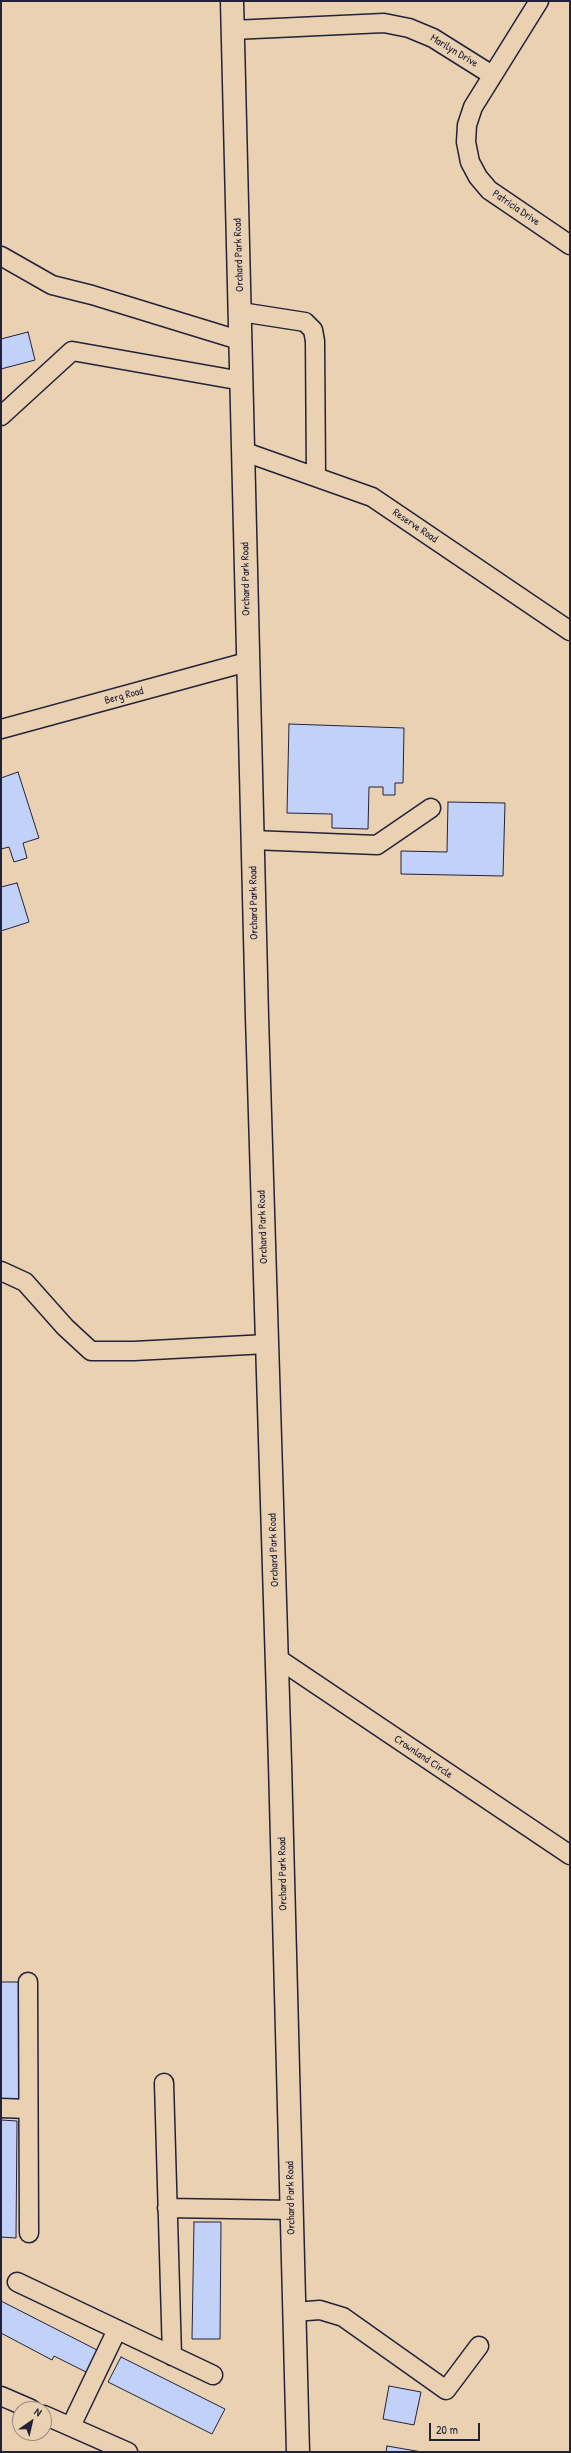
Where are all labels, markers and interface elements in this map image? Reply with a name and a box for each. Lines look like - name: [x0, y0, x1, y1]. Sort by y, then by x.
- street label: Marilyn Drive: [428, 32, 480, 70]
- street label: Patricia Drive: [490, 187, 542, 229]
- street label: Orchard Park Road: [231, 218, 247, 292]
- street label: Reserve Road: [390, 506, 440, 546]
- street label: Orchard Park Road: [239, 542, 253, 616]
- street label: Berg Road: [103, 684, 145, 708]
- street label: Orchard Park Road: [247, 866, 261, 940]
- street label: Orchard Park Road: [255, 1190, 271, 1264]
- street label: Orchard Park Road: [266, 1513, 282, 1587]
- street label: Crownland Circle: [391, 1732, 455, 1782]
- street label: Orchard Park Road: [276, 1837, 290, 1911]
- street label: Orchard Park Road: [284, 2161, 298, 2235]
- north arrow: [12, 2401, 52, 2441]
- text: N: [32, 2404, 44, 2419]
- scale bar: [431, 2415, 482, 2441]
- text: 20 m: [436, 2421, 458, 2438]

